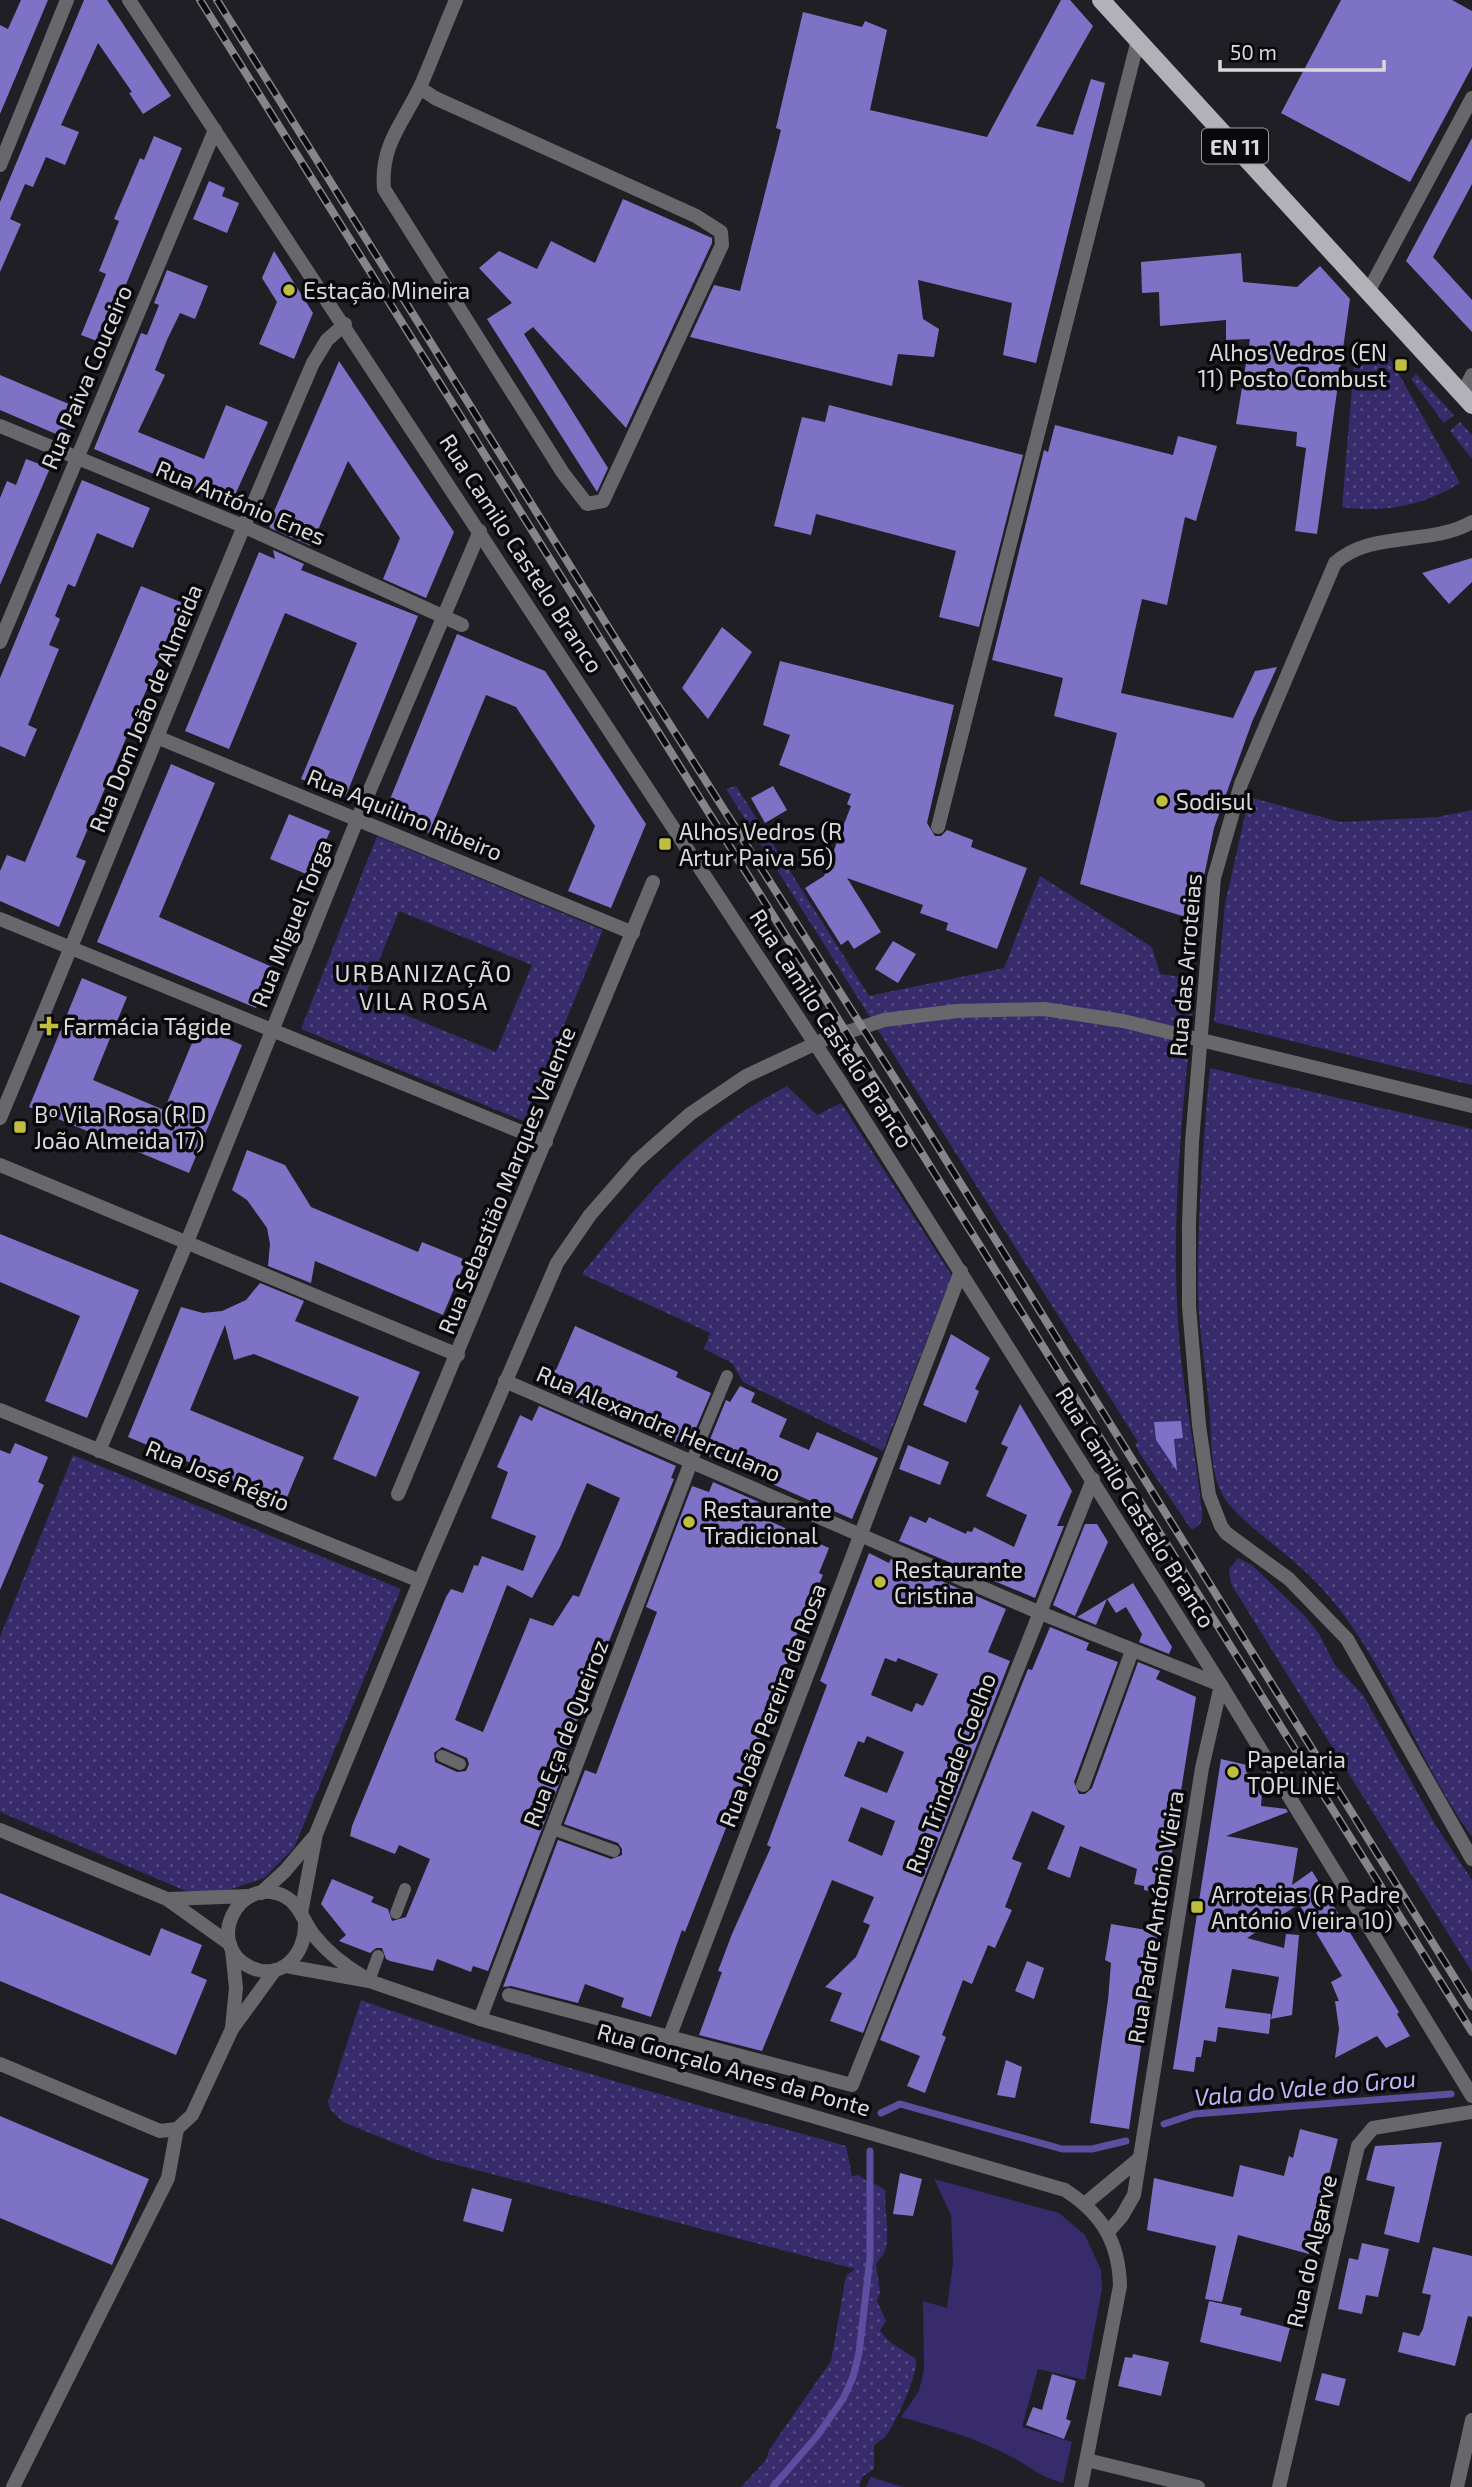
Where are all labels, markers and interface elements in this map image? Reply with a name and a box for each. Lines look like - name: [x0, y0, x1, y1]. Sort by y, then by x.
- scale bar: [1220, 28, 1384, 72]
- text: 50 m: [1230, 39, 1277, 64]
- road number: EN 11: [1202, 128, 1268, 164]
- place label: Estação Mineira: [303, 276, 470, 305]
- street label: Rua Paiva Couceiro: [35, 281, 137, 473]
- marker: Estação Mineira: [281, 282, 297, 298]
- place label: Alhos Vedros (EN 11) Posto Combust: [1198, 338, 1387, 392]
- marker: Alhos Vedros (EN 11) Posto Combust: [1393, 357, 1409, 373]
- street label: Rua Camilo Castelo Branco: [434, 428, 610, 678]
- street label: Rua António Enes: [152, 454, 330, 550]
- street label: Rua Dom João de Almeida: [82, 580, 208, 836]
- street label: Rua Aquilino Ribeiro: [303, 762, 507, 866]
- place label: Sodisul: [1176, 787, 1253, 815]
- marker: Sodisul: [1154, 793, 1170, 809]
- place label: Alhos Vedros (R Artur Paiva 56): [679, 817, 842, 871]
- street label: Rua Miguel Torga: [245, 835, 337, 1011]
- marker: Alhos Vedros (R Artur Paiva 56): [657, 836, 673, 852]
- street label: Rua das Arroteias: [1163, 872, 1207, 1058]
- street label: Rua Camilo Castelo Branco: [744, 903, 920, 1153]
- district label: URBANIZAÇÃO VILA ROSA: [335, 958, 513, 1015]
- place label: Farmácia Tágide: [63, 1012, 232, 1040]
- marker: Farmácia Tágide: [41, 1018, 57, 1034]
- street label: Rua Sebastião Marques Valente: [431, 1022, 581, 1338]
- place label: Bº Vila Rosa (R D João Almeida 17): [34, 1100, 206, 1154]
- marker: Bº Vila Rosa (R D João Almeida 17): [12, 1119, 28, 1135]
- street label: Rua Alexandre Herculano: [533, 1359, 785, 1487]
- street label: Rua Camilo Castelo Branco: [1050, 1381, 1222, 1633]
- street label: Rua José Régio: [142, 1433, 294, 1517]
- place label: Restaurante Tradicional: [703, 1495, 832, 1549]
- marker: Restaurante Tradicional: [681, 1514, 697, 1530]
- place label: Restaurante Cristina: [894, 1555, 1023, 1609]
- marker: Restaurante Cristina: [872, 1574, 888, 1590]
- street label: Rua João Pereira da Rosa: [713, 1579, 831, 1831]
- street label: Rua Eça de Queiroz: [516, 1636, 614, 1831]
- street label: Rua Trindade Coelho: [899, 1669, 1001, 1877]
- place label: Papelaria TOPLINE: [1247, 1745, 1346, 1799]
- marker: Papelaria TOPLINE: [1225, 1764, 1241, 1780]
- street label: Rua Padre António Vieira: [1121, 1788, 1189, 2046]
- place label: Arroteias (R Padre António Vieira 10): [1211, 1880, 1400, 1934]
- marker: Arroteias (R Padre António Vieira 10): [1189, 1899, 1205, 1915]
- street label: Rua Gonçalo Anes da Ponte: [594, 2017, 874, 2122]
- water label: Vala do Vale do Grou: [1193, 2063, 1417, 2111]
- street label: Rua do Algarve: [1280, 2172, 1342, 2330]

